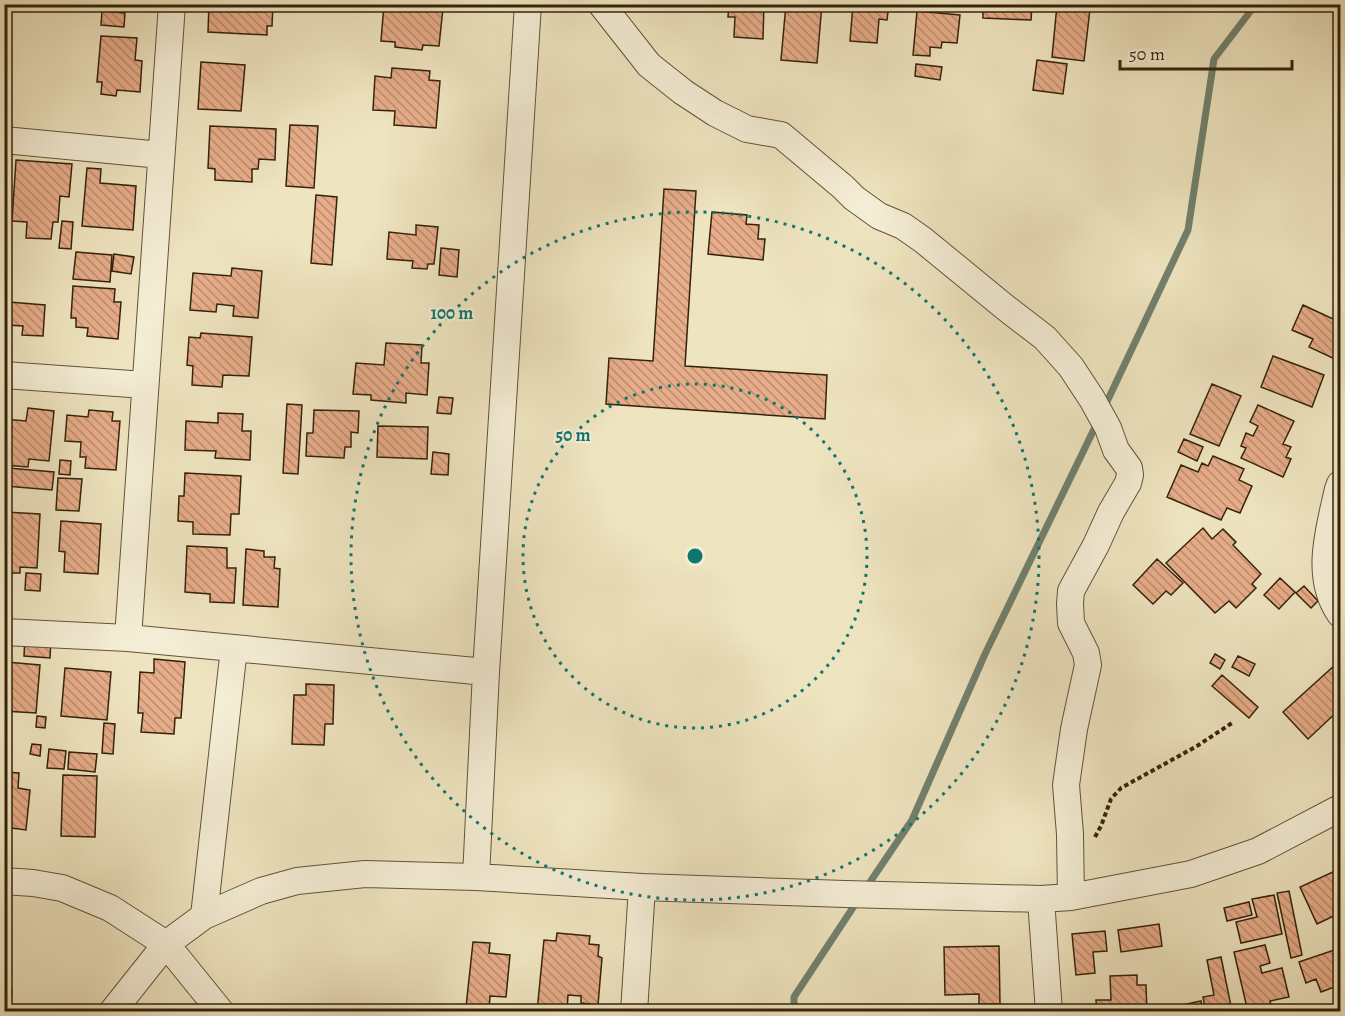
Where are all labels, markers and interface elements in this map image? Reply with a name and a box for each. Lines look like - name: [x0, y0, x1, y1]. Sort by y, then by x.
- scale bar: [1120, 33, 1292, 71]
- text: 50 m: [1129, 42, 1165, 66]
- text: 100 m: [431, 301, 473, 325]
- text: 50 m: [556, 423, 590, 447]
- centre of rings: [685, 546, 705, 566]

